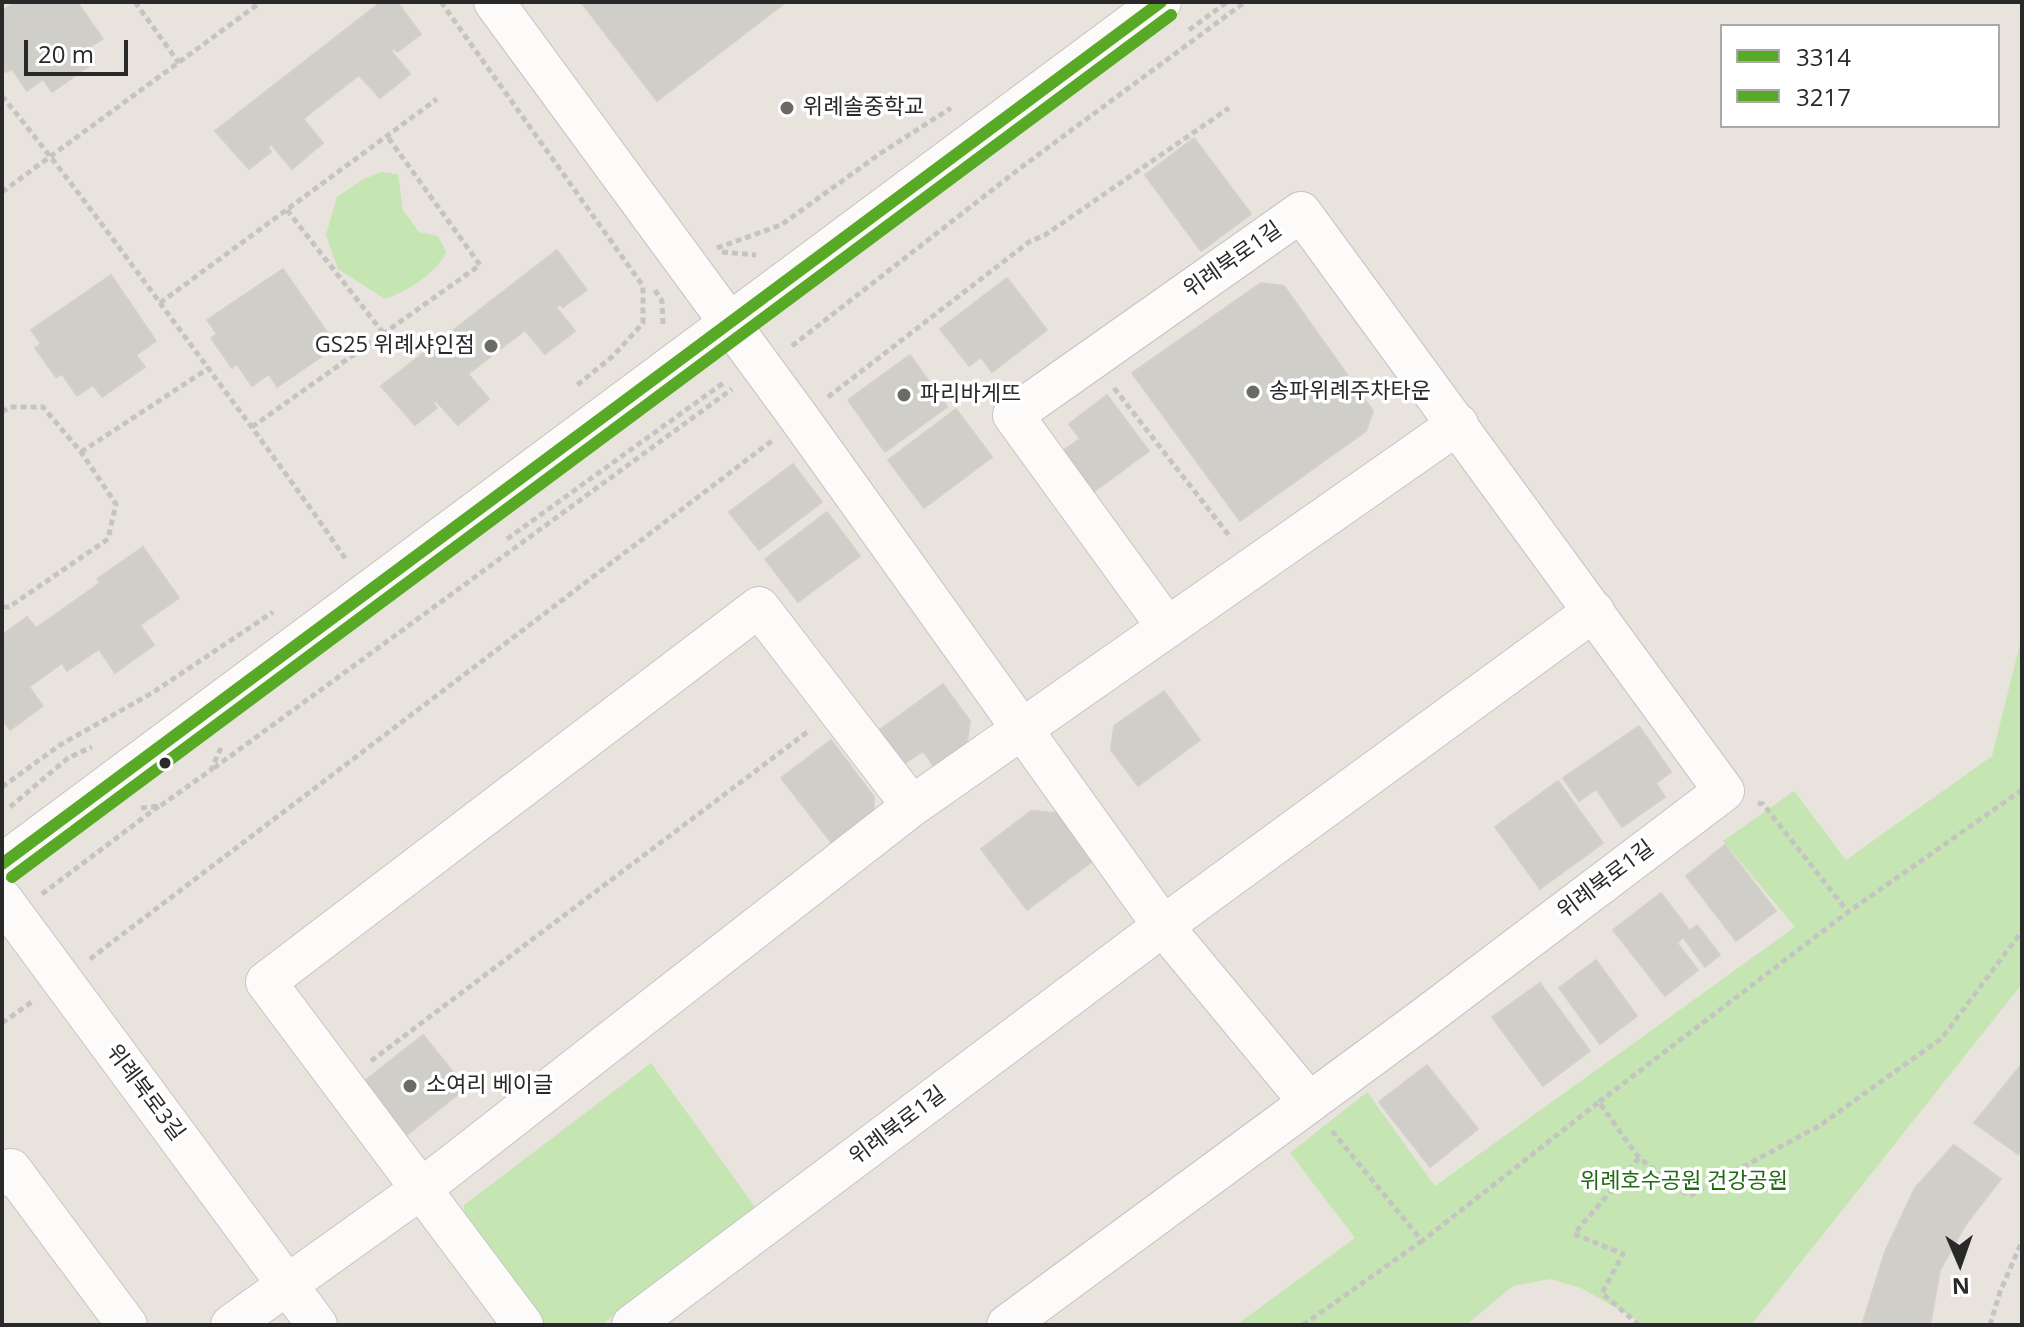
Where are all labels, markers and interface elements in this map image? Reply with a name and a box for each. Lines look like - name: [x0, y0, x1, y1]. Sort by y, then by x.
- scale bar: [28, 24, 132, 74]
- legend: [1720, 24, 2000, 128]
- text: 20 m: [38, 37, 94, 70]
- text: 3314: [1796, 40, 1851, 73]
- text: 3217: [1796, 80, 1851, 113]
- place label: 위례솔중학교: [803, 95, 924, 121]
- marker: 위례솔중학교: [778, 99, 796, 117]
- street label: 위례북로1길: [1179, 217, 1287, 303]
- place label: GS25 위례샤인점: [315, 333, 475, 359]
- marker: GS25 위례샤인점: [482, 337, 500, 355]
- place label: 송파위례주차타운: [1269, 379, 1431, 405]
- place label: 파리바게뜨: [920, 382, 1021, 408]
- marker: 송파위례주차타운: [1244, 383, 1262, 401]
- marker: 파리바게뜨: [895, 386, 913, 404]
- unlabelled marker: [157, 755, 173, 771]
- street label: 위례북로1길: [1553, 835, 1659, 925]
- street label: 위례북로3길: [100, 1040, 190, 1146]
- place label: 소여리 베이글: [426, 1073, 553, 1099]
- marker: 소여리 베이글: [401, 1077, 419, 1095]
- street label: 위례북로1길: [845, 1081, 951, 1171]
- park label: 위례호수공원 건강공원: [1580, 1169, 1788, 1195]
- north arrow: [1920, 1223, 2000, 1303]
- text: N: [1951, 1272, 1970, 1302]

